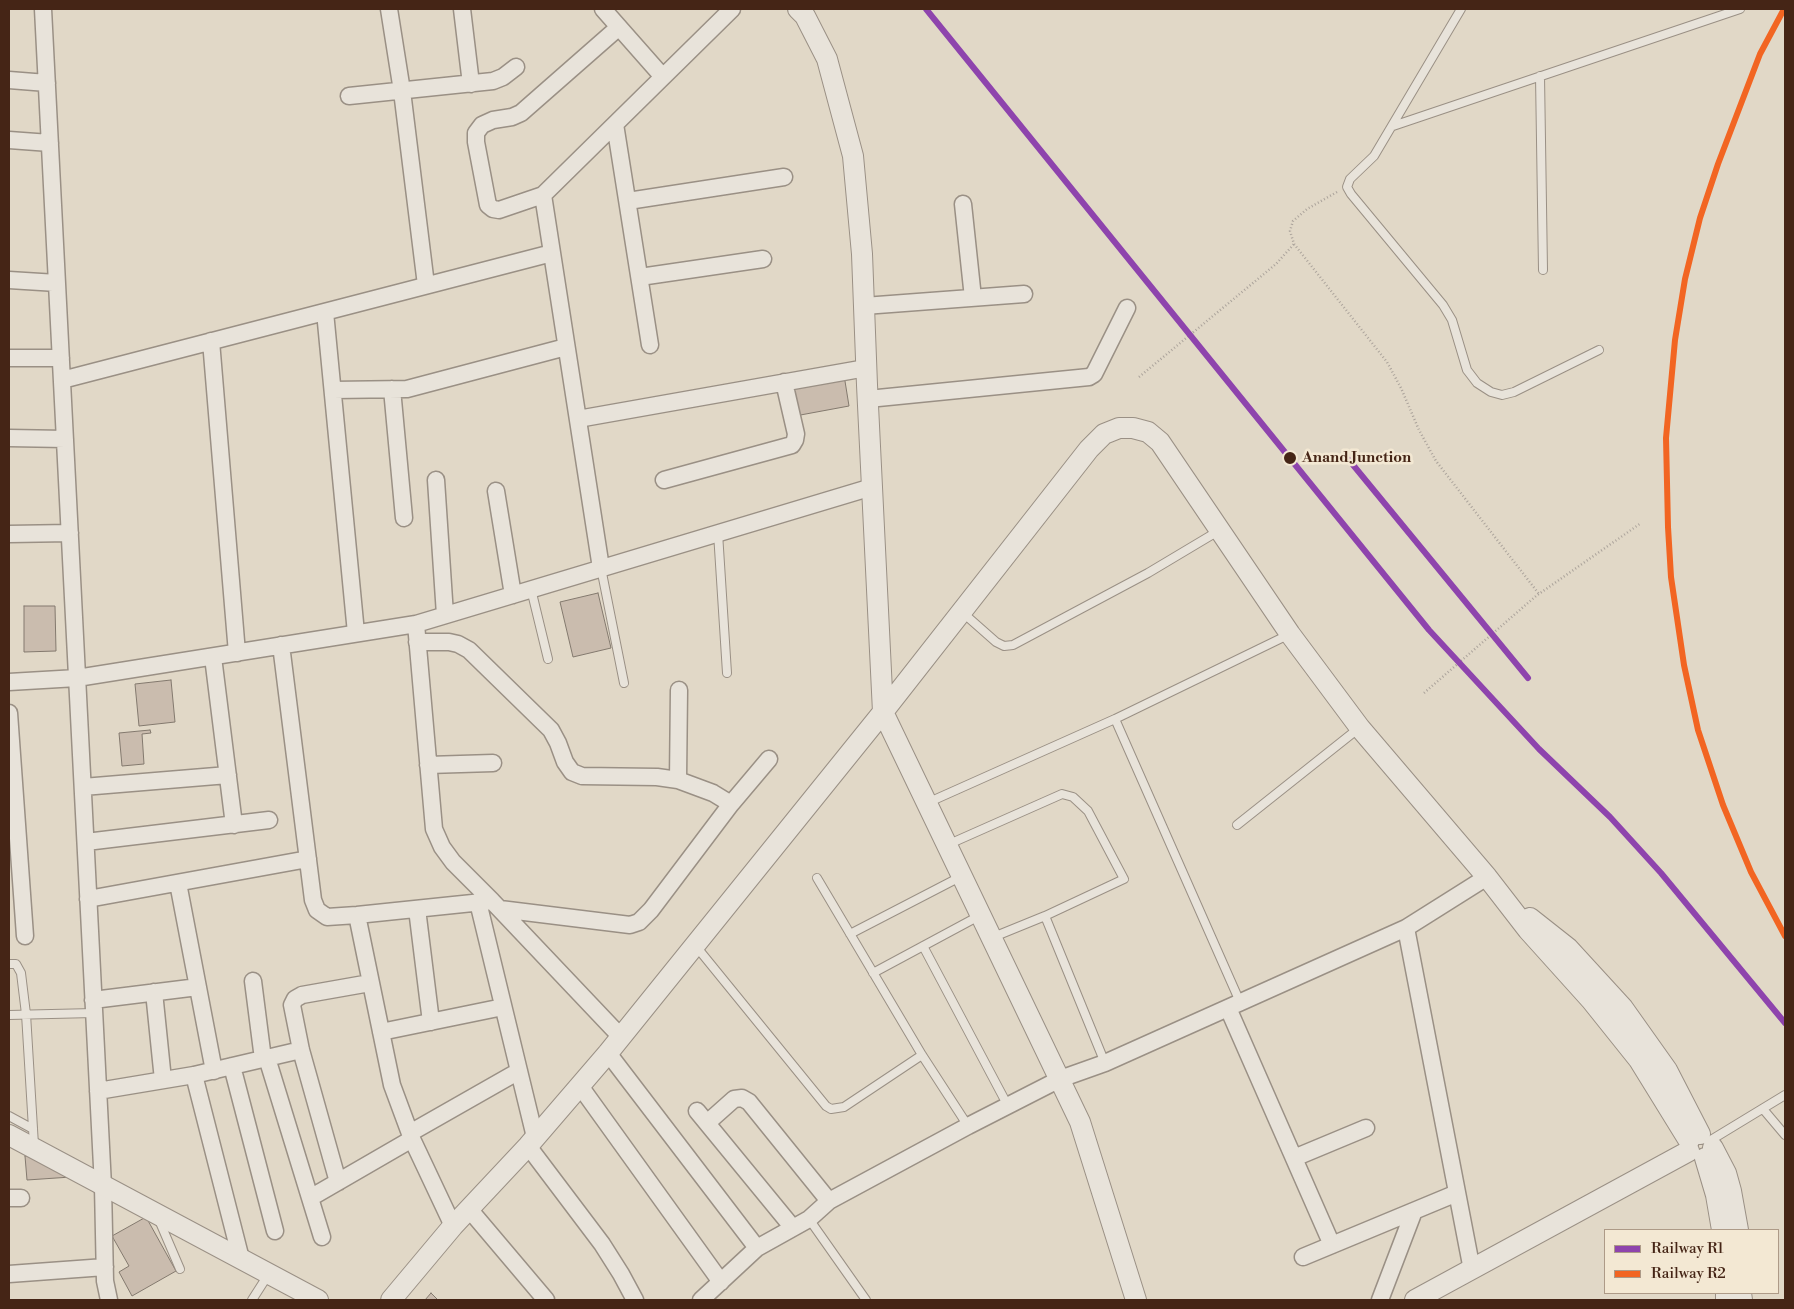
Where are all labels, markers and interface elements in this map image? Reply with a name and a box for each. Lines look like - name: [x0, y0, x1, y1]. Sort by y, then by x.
- place label: Anand Junction: [1302, 449, 1411, 467]
- marker: Anand Junction: [1282, 450, 1298, 466]
- legend: [1604, 1229, 1779, 1294]
- text: Railway R1: [1651, 1239, 1724, 1258]
- text: Railway R2: [1651, 1264, 1726, 1283]

